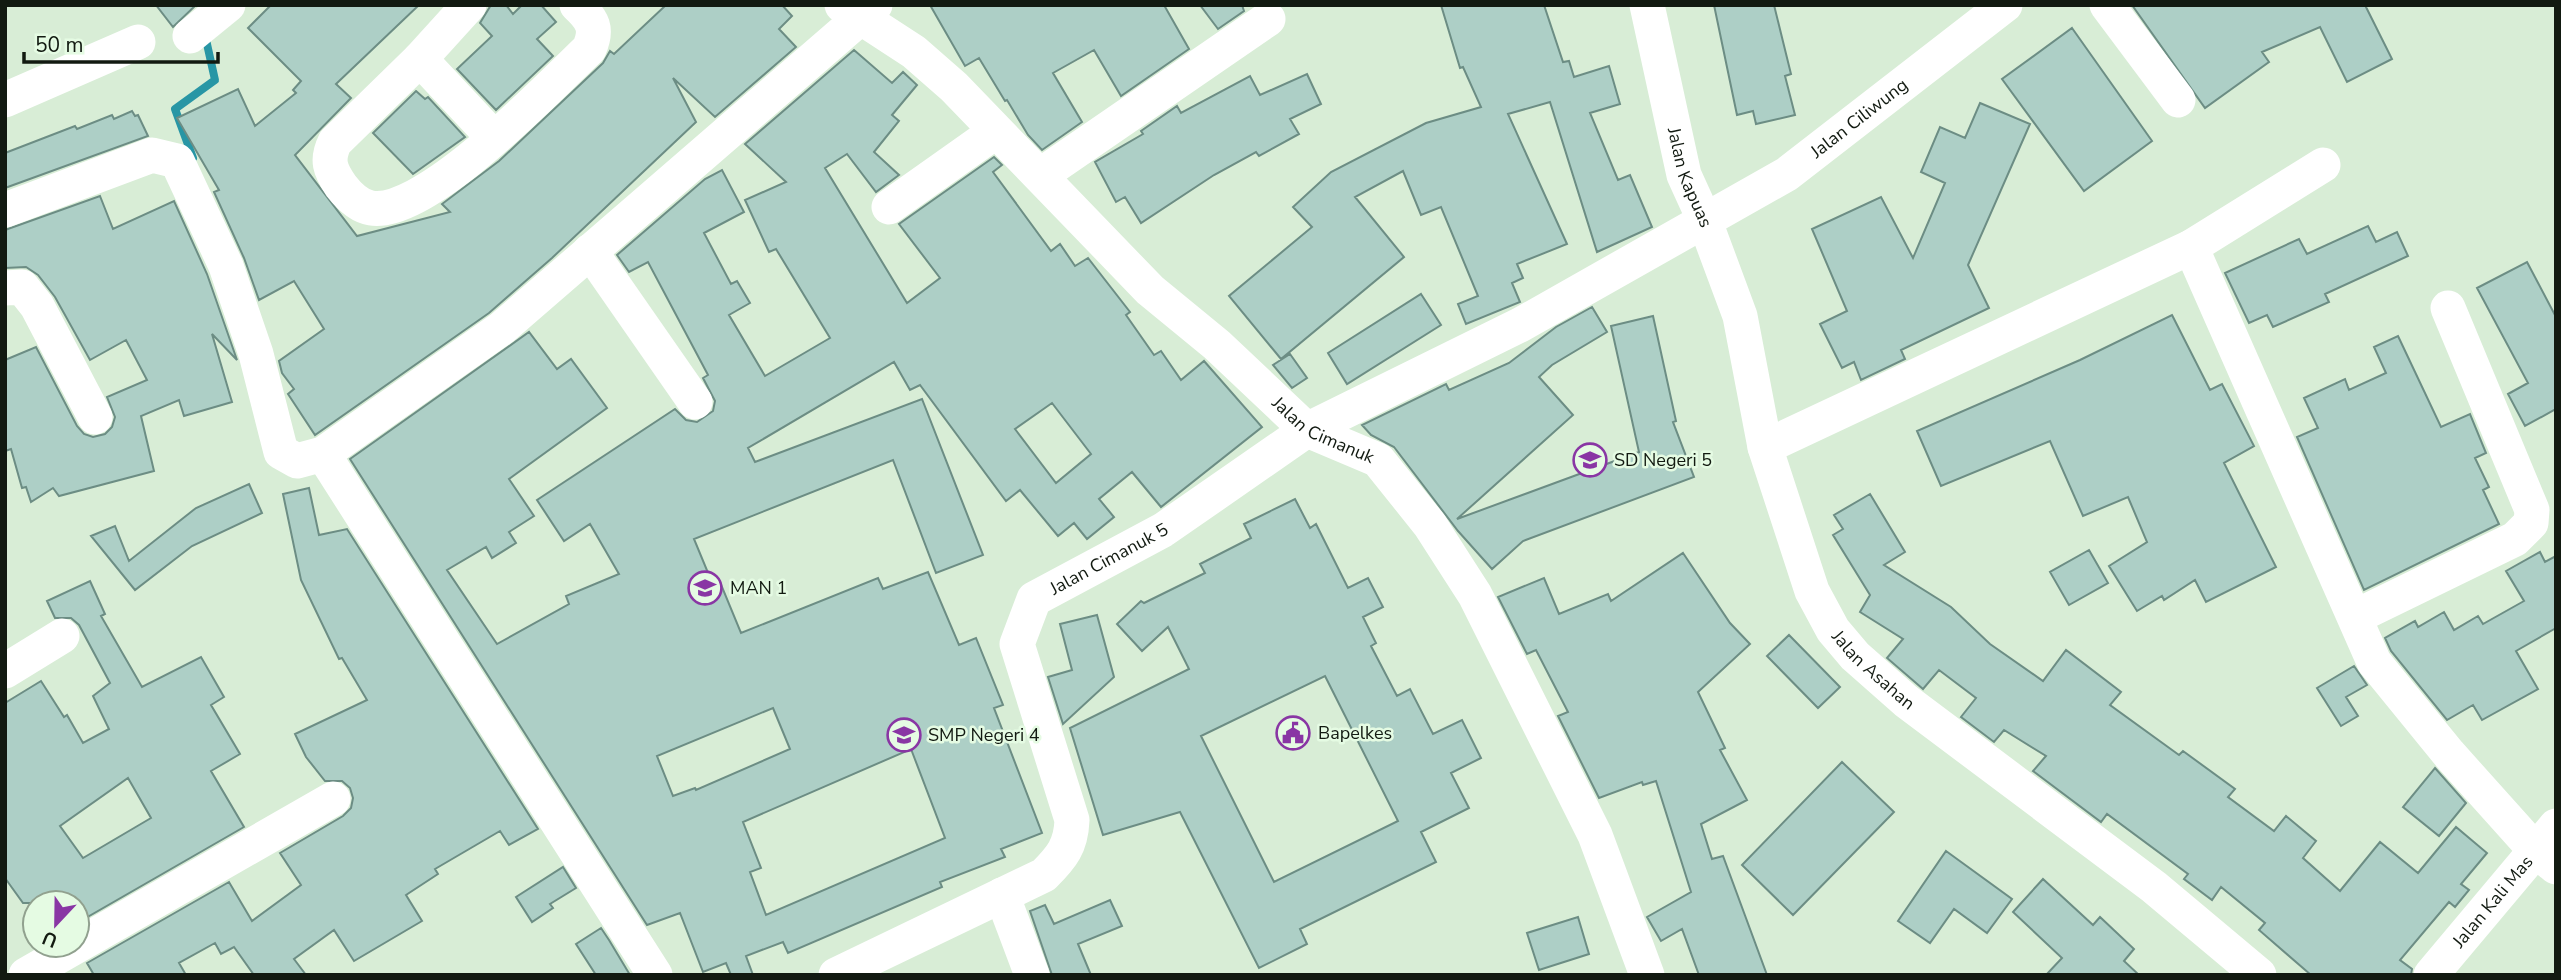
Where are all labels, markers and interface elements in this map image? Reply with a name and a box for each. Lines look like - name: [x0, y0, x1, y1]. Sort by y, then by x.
- scale bar: [24, 21, 219, 65]
- text: 50 m: [35, 31, 84, 59]
- street label: Jalan Ciliwung: [1805, 73, 1913, 164]
- street label: Jalan Kapuas: [1662, 124, 1718, 231]
- street label: Jalan Cimanuk: [1266, 391, 1379, 470]
- school or university icon: SD Negeri 5: [1571, 441, 1609, 479]
- place label: SD Negeri 5: [1614, 448, 1712, 472]
- street label: Jalan Cimanuk 5: [1045, 517, 1172, 601]
- school or university icon: MAN 1: [686, 569, 724, 607]
- place label: MAN 1: [730, 576, 787, 600]
- street label: Jalan Asahan: [1826, 624, 1920, 716]
- public building icon: Bapelkes: [1274, 714, 1312, 752]
- school or university icon: SMP Negeri 4: [885, 716, 923, 754]
- place label: Bapelkes: [1318, 721, 1392, 745]
- place label: SMP Negeri 4: [928, 723, 1040, 747]
- street label: Jalan Kali Mas: [2446, 850, 2538, 953]
- north arrow: [21, 889, 91, 959]
- text: U: [39, 924, 61, 954]

